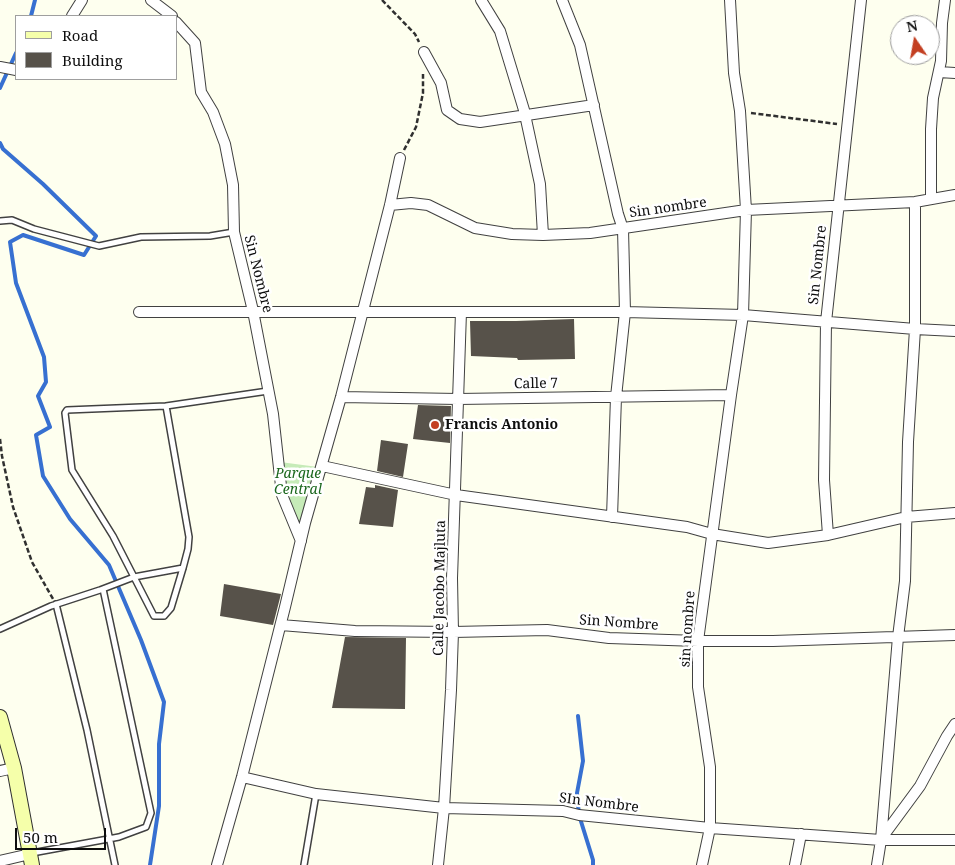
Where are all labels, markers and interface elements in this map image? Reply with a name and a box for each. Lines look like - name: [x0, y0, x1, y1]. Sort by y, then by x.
- legend: [15, 15, 178, 80]
- north arrow: [890, 15, 940, 65]
- text: N: [905, 15, 919, 36]
- text: Road: [62, 25, 98, 45]
- text: Building: [62, 50, 123, 70]
- street label: Sin nombre: [628, 194, 708, 222]
- street label: Sin Nombre: [805, 225, 831, 305]
- street label: Sin Nombre: [240, 233, 276, 315]
- street label: Calle 7: [514, 375, 558, 393]
- place label: Francis Antonio: [445, 417, 558, 433]
- marker: Francis Antonio: [429, 419, 441, 431]
- park label: Parque Central: [274, 466, 322, 498]
- street label: Calle Jacobo Majluta: [430, 520, 450, 656]
- street label: sin nombre: [677, 590, 699, 668]
- street label: Sin Nombre: [579, 612, 659, 634]
- street label: SIn Nombre: [558, 790, 640, 816]
- scale bar: [18, 818, 109, 850]
- text: 50 m: [23, 827, 58, 847]

